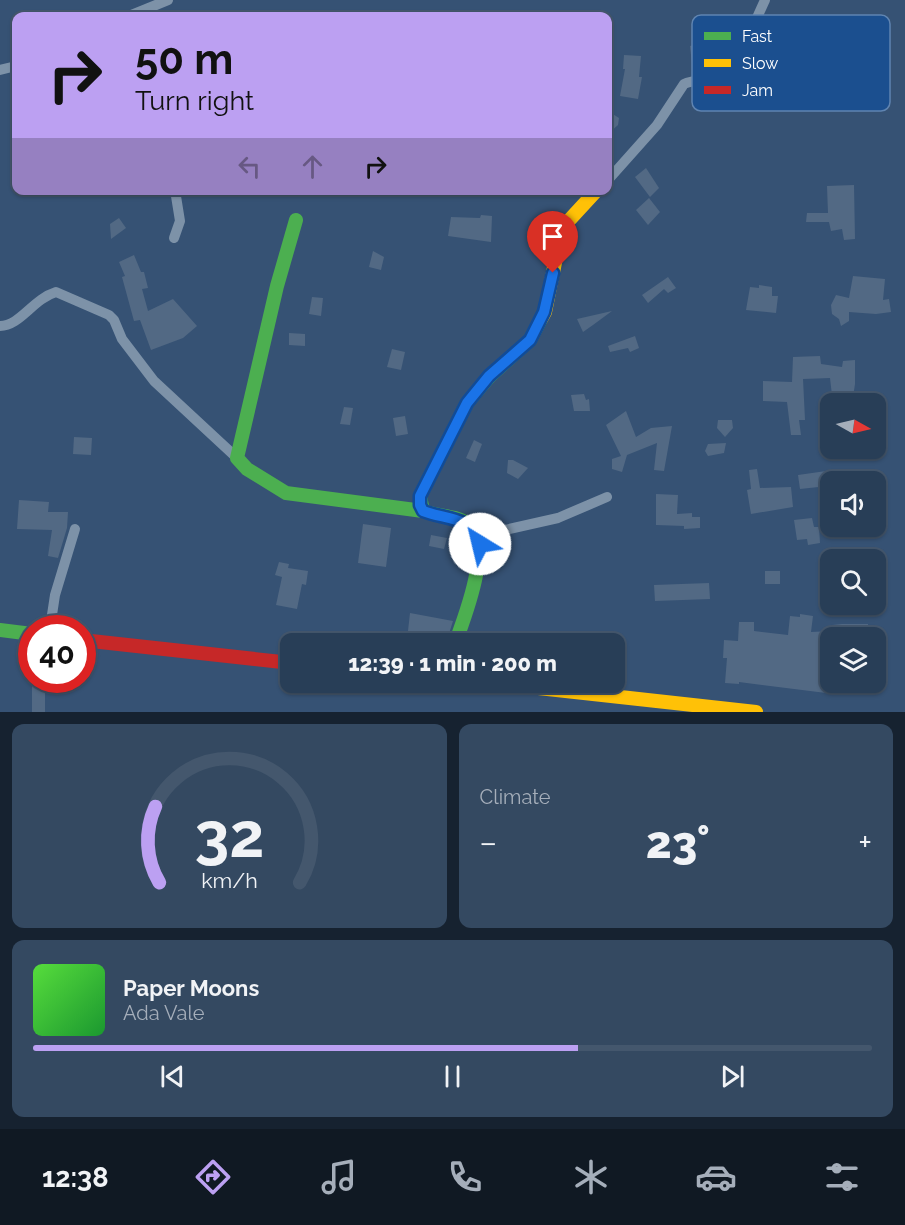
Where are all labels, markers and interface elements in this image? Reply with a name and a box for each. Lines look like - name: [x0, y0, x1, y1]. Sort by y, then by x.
- legend: [692, 15, 890, 111]
- text: Fast: [742, 27, 773, 46]
- text: 50 m: [135, 35, 233, 84]
- icon: right: [36, 36, 114, 114]
- text: Slow: [742, 54, 778, 73]
- text: Jam: [742, 81, 773, 100]
- text: Turn right: [135, 85, 254, 116]
- icon: left: [233, 150, 266, 183]
- icon: ahead: [296, 150, 329, 183]
- icon: right: [359, 150, 392, 183]
- pin: [527, 211, 578, 273]
- icon: arrive: [536, 220, 569, 253]
- north arrow: [820, 393, 886, 459]
- map controls: [820, 393, 886, 693]
- button: sound: [820, 471, 886, 537]
- position arrow: [448, 512, 512, 576]
- button: search: [820, 549, 886, 615]
- speed limit sign: 40: [18, 615, 96, 693]
- button: layers: [820, 627, 886, 693]
- text: 12:39 · 1 min · 200 m: [348, 650, 557, 676]
- text: Climate: [480, 785, 551, 809]
- text: 32: [194, 798, 264, 872]
- text: 23°: [646, 816, 710, 869]
- text: −: [480, 823, 497, 862]
- text: +: [858, 823, 872, 862]
- text: km/h: [201, 868, 258, 893]
- text: Paper Moons: [123, 975, 259, 1001]
- text: Ada Vale: [123, 1001, 205, 1025]
- icon: previous: [156, 1060, 189, 1093]
- icon: pause: [436, 1060, 469, 1093]
- icon: next: [716, 1060, 749, 1093]
- icon: directions: [192, 1156, 234, 1198]
- icon: music: [318, 1156, 360, 1198]
- icon: phone: [444, 1156, 486, 1198]
- icon: climate: [570, 1156, 612, 1198]
- icon: car: [695, 1156, 737, 1198]
- icon: filters: [821, 1156, 863, 1198]
- text: 12:38: [42, 1162, 108, 1193]

